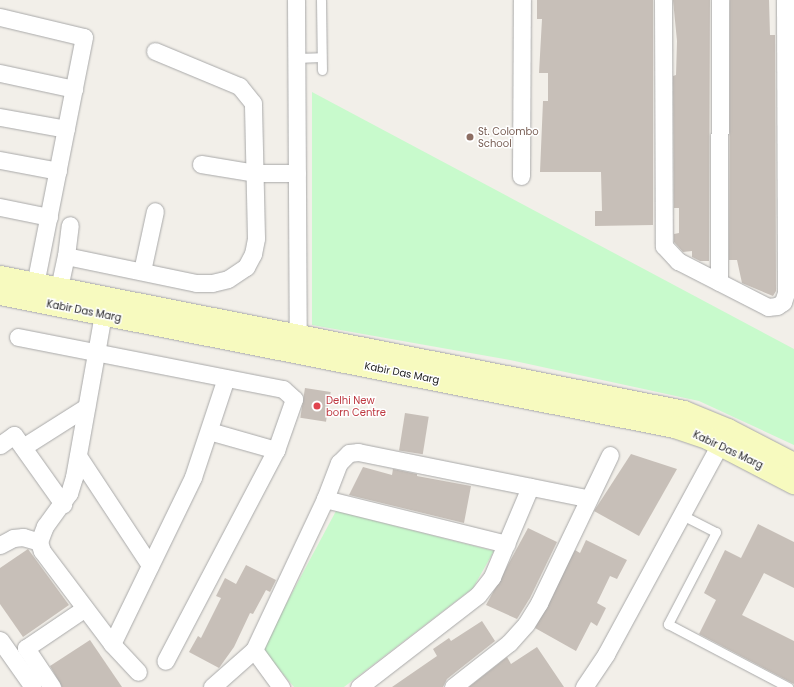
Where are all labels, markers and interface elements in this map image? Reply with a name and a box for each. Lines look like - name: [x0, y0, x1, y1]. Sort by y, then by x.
- place label: St. Colombo School: [478, 125, 539, 148]
- marker: St. Colombo School: [465, 132, 475, 142]
- street label: Kabir Das Marg: [46, 298, 122, 324]
- street label: Kabir Das Marg: [364, 360, 440, 386]
- place label: Delhi New born Centre: [326, 394, 386, 418]
- marker: Delhi New born Centre: [311, 400, 323, 412]
- street label: Kabir Das Marg: [691, 429, 765, 471]

